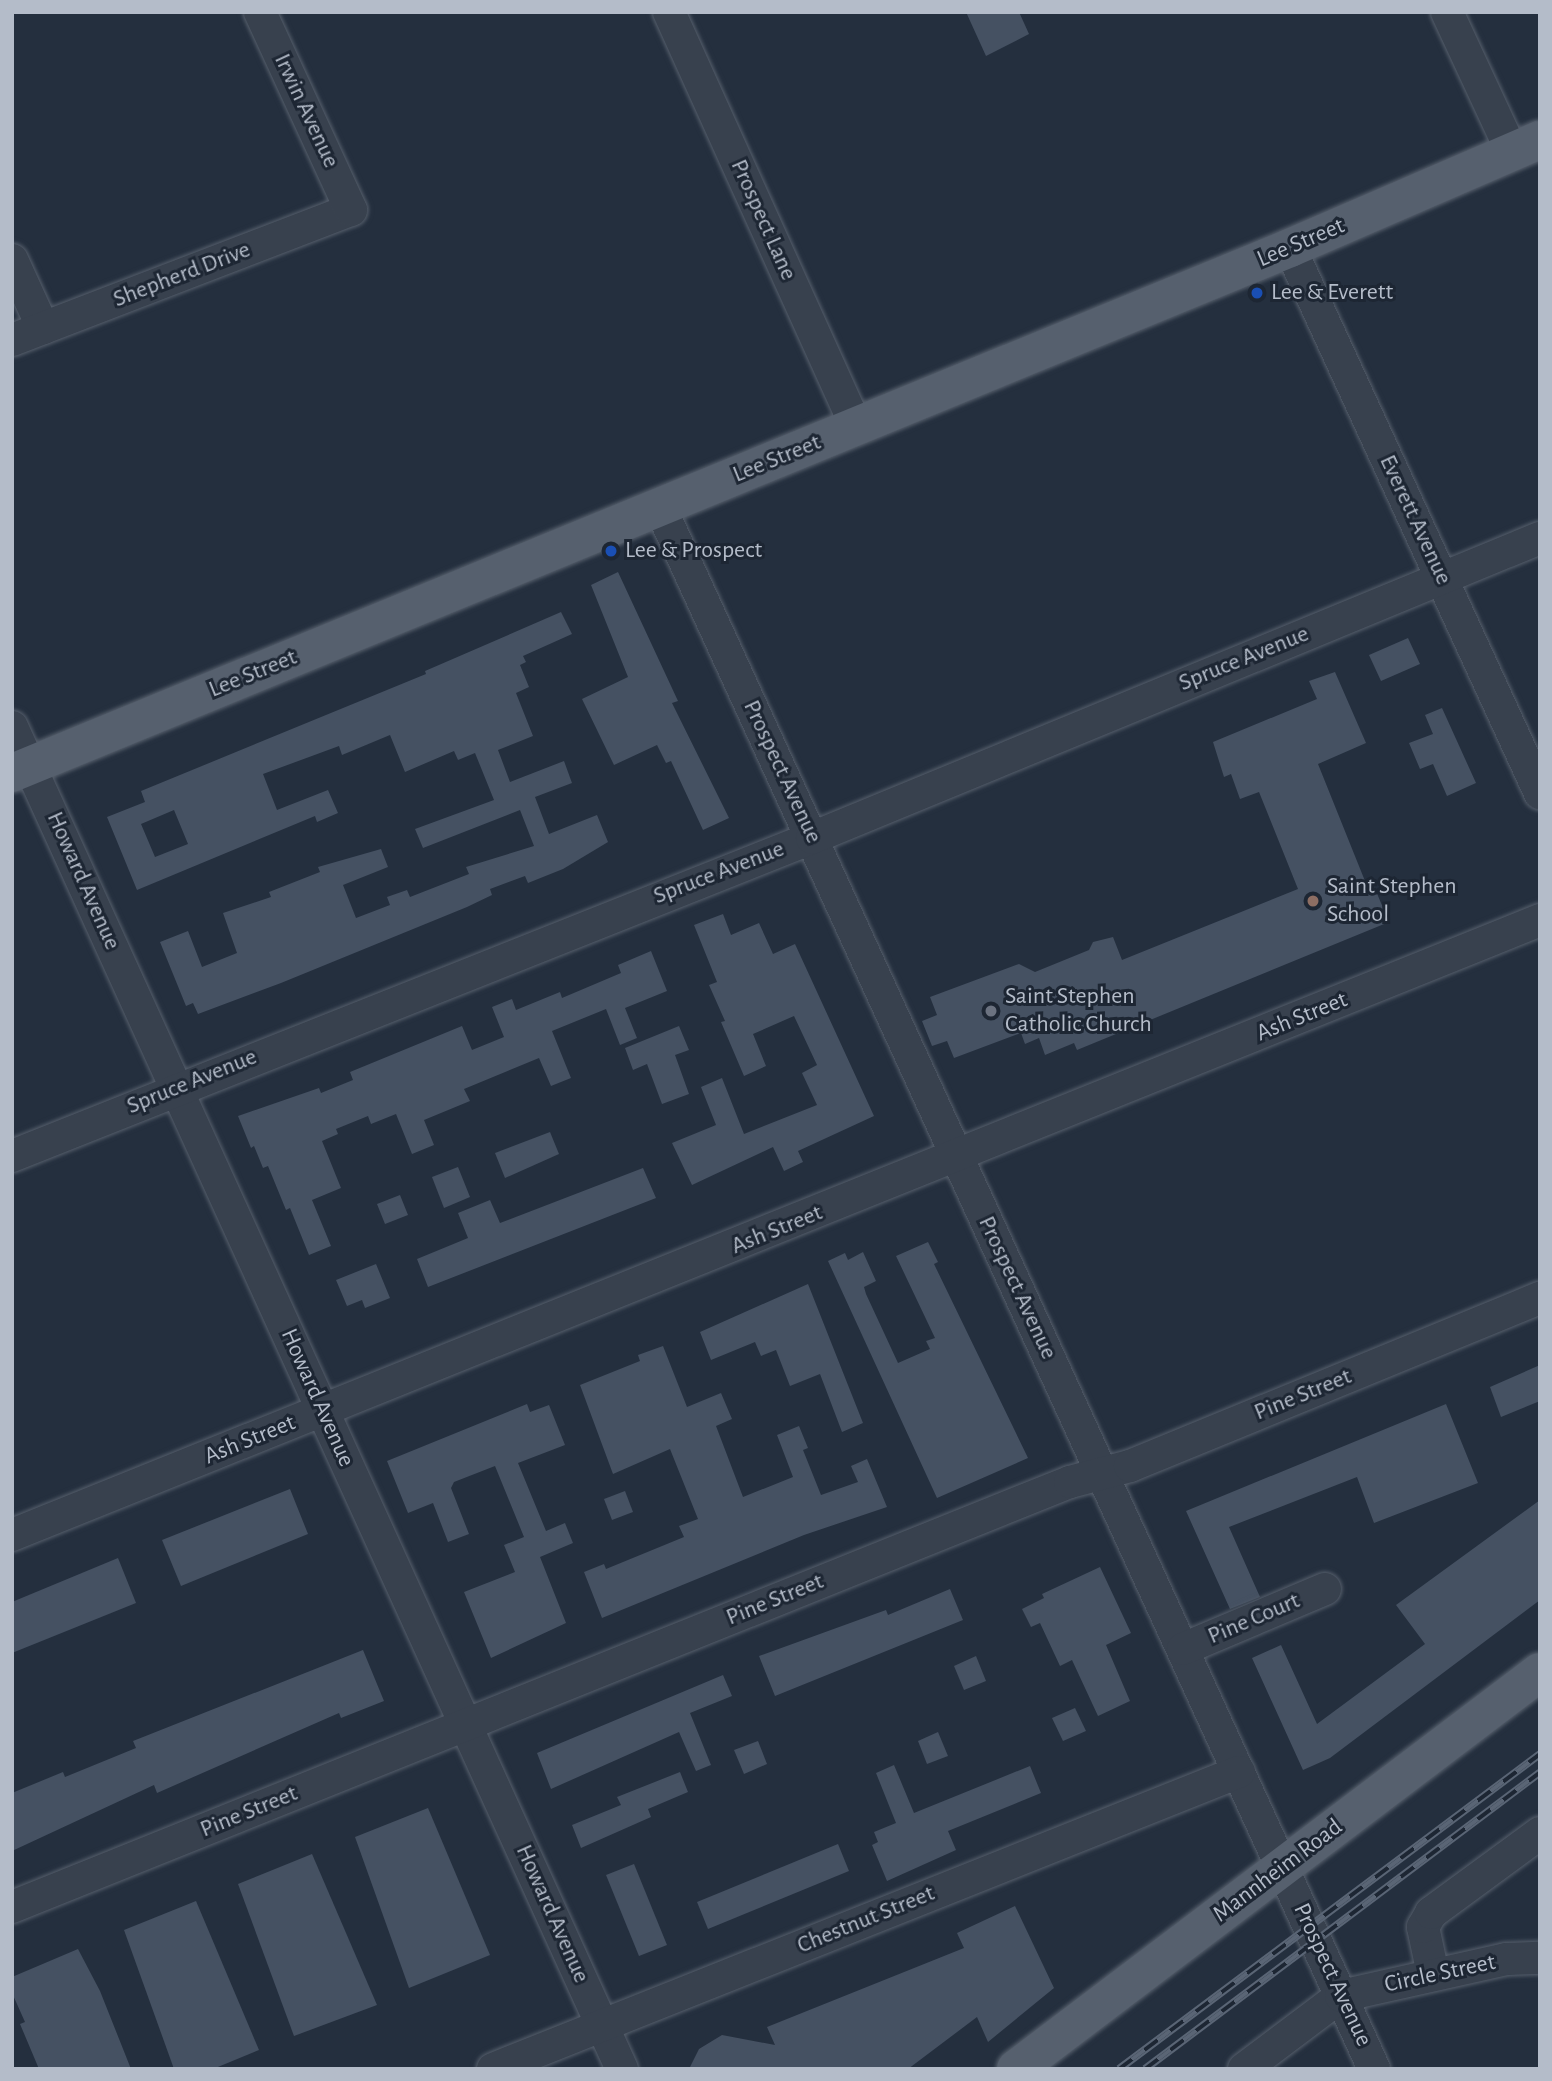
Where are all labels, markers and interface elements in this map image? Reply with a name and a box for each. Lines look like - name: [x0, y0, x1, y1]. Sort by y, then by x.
- street label: Irwin Avenue: [267, 49, 345, 173]
- street label: Prospect Lane: [724, 155, 802, 285]
- street label: Lee Street: [1253, 212, 1349, 274]
- street label: Shepherd Drive: [109, 236, 255, 314]
- place label: Lee & Everett: [1271, 279, 1393, 307]
- marker: Lee & Everett: [1249, 285, 1265, 301]
- street label: Lee Street: [729, 428, 825, 490]
- street label: Everett Avenue: [1372, 451, 1458, 589]
- place label: Lee & Prospect: [625, 537, 762, 565]
- marker: Lee & Prospect: [603, 543, 619, 559]
- street label: Spruce Avenue: [1175, 620, 1313, 698]
- street label: Lee Street: [205, 643, 301, 705]
- street label: Prospect Avenue: [736, 696, 828, 848]
- street label: Howard Avenue: [40, 807, 126, 955]
- street label: Spruce Avenue: [650, 835, 788, 911]
- place label: Saint Stephen School: [1327, 873, 1457, 929]
- marker: Saint Stephen School: [1305, 893, 1321, 909]
- place label: Saint Stephen Catholic Church: [1005, 983, 1152, 1039]
- street label: Ash Street: [1252, 986, 1352, 1048]
- marker: Saint Stephen Catholic Church: [983, 1003, 999, 1019]
- street label: Spruce Avenue: [123, 1043, 261, 1121]
- street label: Ash Street: [727, 1199, 827, 1261]
- street label: Prospect Avenue: [971, 1212, 1063, 1364]
- street label: Howard Avenue: [274, 1324, 360, 1472]
- street label: Pine Street: [1250, 1363, 1356, 1427]
- street label: Ash Street: [200, 1409, 300, 1471]
- street label: Pine Street: [722, 1568, 828, 1632]
- street label: Pine Court: [1204, 1587, 1304, 1651]
- street label: Pine Street: [196, 1780, 302, 1844]
- street label: Mannheim Road: [1208, 1813, 1348, 1929]
- street label: Howard Avenue: [509, 1840, 595, 1988]
- street label: Chestnut Street: [793, 1879, 939, 1961]
- street label: Prospect Avenue: [1286, 1899, 1378, 2051]
- street label: Circle Street: [1382, 1948, 1498, 2000]

